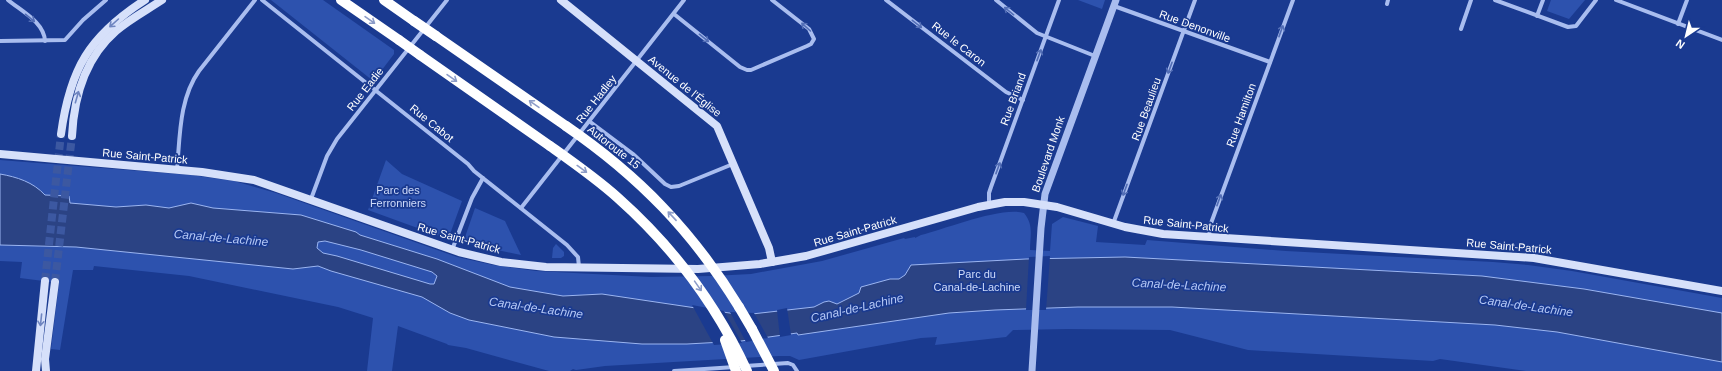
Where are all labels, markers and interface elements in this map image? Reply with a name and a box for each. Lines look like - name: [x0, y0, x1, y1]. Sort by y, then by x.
- one-way arrow: [1004, 6, 1015, 15]
- street label: Rue Denonville: [1158, 8, 1232, 44]
- one-way arrow: [25, 13, 36, 22]
- one-way arrow: [364, 16, 375, 24]
- north arrow: [1666, 16, 1706, 56]
- one-way arrow: [109, 18, 119, 27]
- one-way arrow: [912, 19, 923, 28]
- street label: Rue le Caron: [930, 19, 988, 69]
- one-way arrow: [801, 23, 811, 32]
- one-way arrow: [1278, 26, 1286, 38]
- one-way arrow: [699, 34, 709, 43]
- text: N: [1674, 37, 1687, 51]
- one-way arrow: [1036, 49, 1043, 62]
- street label: Avenue de l'Église: [646, 53, 724, 119]
- one-way arrow: [1166, 61, 1174, 73]
- street label: Rue Eadie: [344, 65, 386, 113]
- street label: Rue Briand: [998, 71, 1028, 127]
- street label: Rue Hadley: [574, 72, 619, 125]
- one-way arrow: [446, 74, 457, 82]
- street label: Rue Beaulieu: [1129, 76, 1163, 142]
- street label: Rue Hamilton: [1224, 82, 1258, 148]
- one-way arrow: [74, 91, 81, 104]
- one-way arrow: [529, 100, 540, 108]
- street label: Rue Cabot: [408, 102, 456, 144]
- street label: Boulevard Monk: [1029, 114, 1067, 194]
- street label: Autoroute 15: [585, 123, 643, 171]
- street label: Rue Saint-Patrick: [102, 146, 189, 166]
- one-way arrow: [995, 161, 1002, 174]
- one-way arrow: [576, 165, 587, 173]
- one-way arrow: [1121, 183, 1129, 195]
- park label: Parc des Ferronniers: [370, 184, 427, 209]
- one-way arrow: [1216, 195, 1224, 207]
- one-way arrow: [668, 211, 677, 221]
- street label: Rue Saint-Patrick: [812, 213, 898, 249]
- street label: Rue Saint-Patrick: [1143, 214, 1230, 234]
- street label: Rue Saint-Patrick: [416, 220, 502, 256]
- water label: Canal-de-Lachine: [173, 227, 269, 249]
- street label: Rue Saint-Patrick: [1466, 236, 1553, 256]
- park label: Parc du Canal-de-Lachine: [934, 268, 1020, 293]
- water label: Canal-de-Lachine: [1131, 276, 1227, 294]
- one-way arrow: [693, 281, 702, 292]
- water label: Canal-de-Lachine: [809, 290, 905, 325]
- water label: Canal-de-Lachine: [1478, 292, 1574, 320]
- water label: Canal-de-Lachine: [488, 294, 584, 322]
- one-way arrow: [37, 313, 44, 326]

